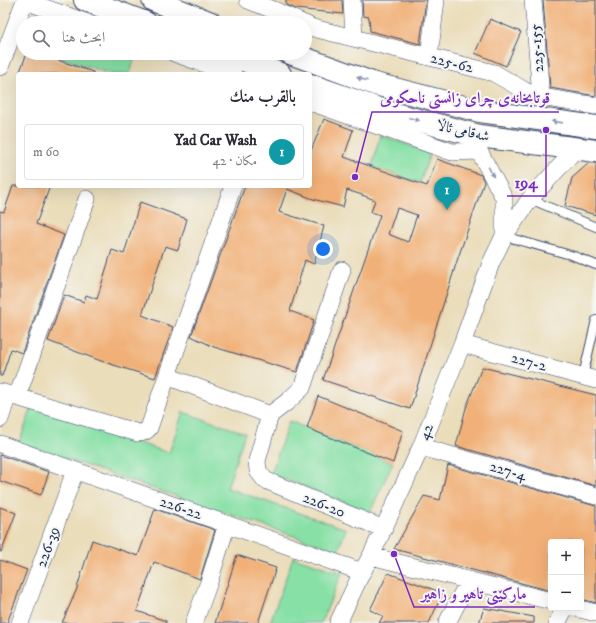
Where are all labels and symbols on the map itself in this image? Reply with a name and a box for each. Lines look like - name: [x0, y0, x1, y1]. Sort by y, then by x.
- street label: 225-155: [526, 23, 548, 73]
- street label: 225-62: [429, 49, 476, 78]
- one-way arrow: [356, 76, 368, 82]
- callout: قوتابخانەی چرای زانستی ناحکومی: [372, 84, 559, 112]
- text: قوتابخانەی چرای زانستی ناحکومی: [379, 88, 550, 110]
- one-way arrow: [408, 116, 420, 122]
- street label: شه‌قامی ئاڵا: [434, 116, 492, 146]
- one-way arrow: [551, 119, 563, 125]
- one-way arrow: [487, 167, 494, 178]
- callout: 194: [507, 168, 546, 196]
- text: 194: [514, 173, 538, 193]
- pin: 1: [434, 177, 460, 210]
- your location: [313, 239, 333, 259]
- street label: 227-2: [509, 348, 549, 376]
- street label: 42: [414, 420, 438, 443]
- street label: 227-4: [488, 457, 529, 485]
- street label: 226-20: [300, 488, 348, 522]
- street label: 226-22: [157, 492, 205, 524]
- street label: 226-39: [32, 524, 64, 570]
- callout: ماركێتی تاهیر و زاهیر: [414, 579, 535, 607]
- text: ماركێتی تاهیر و زاهیر: [419, 584, 527, 606]

